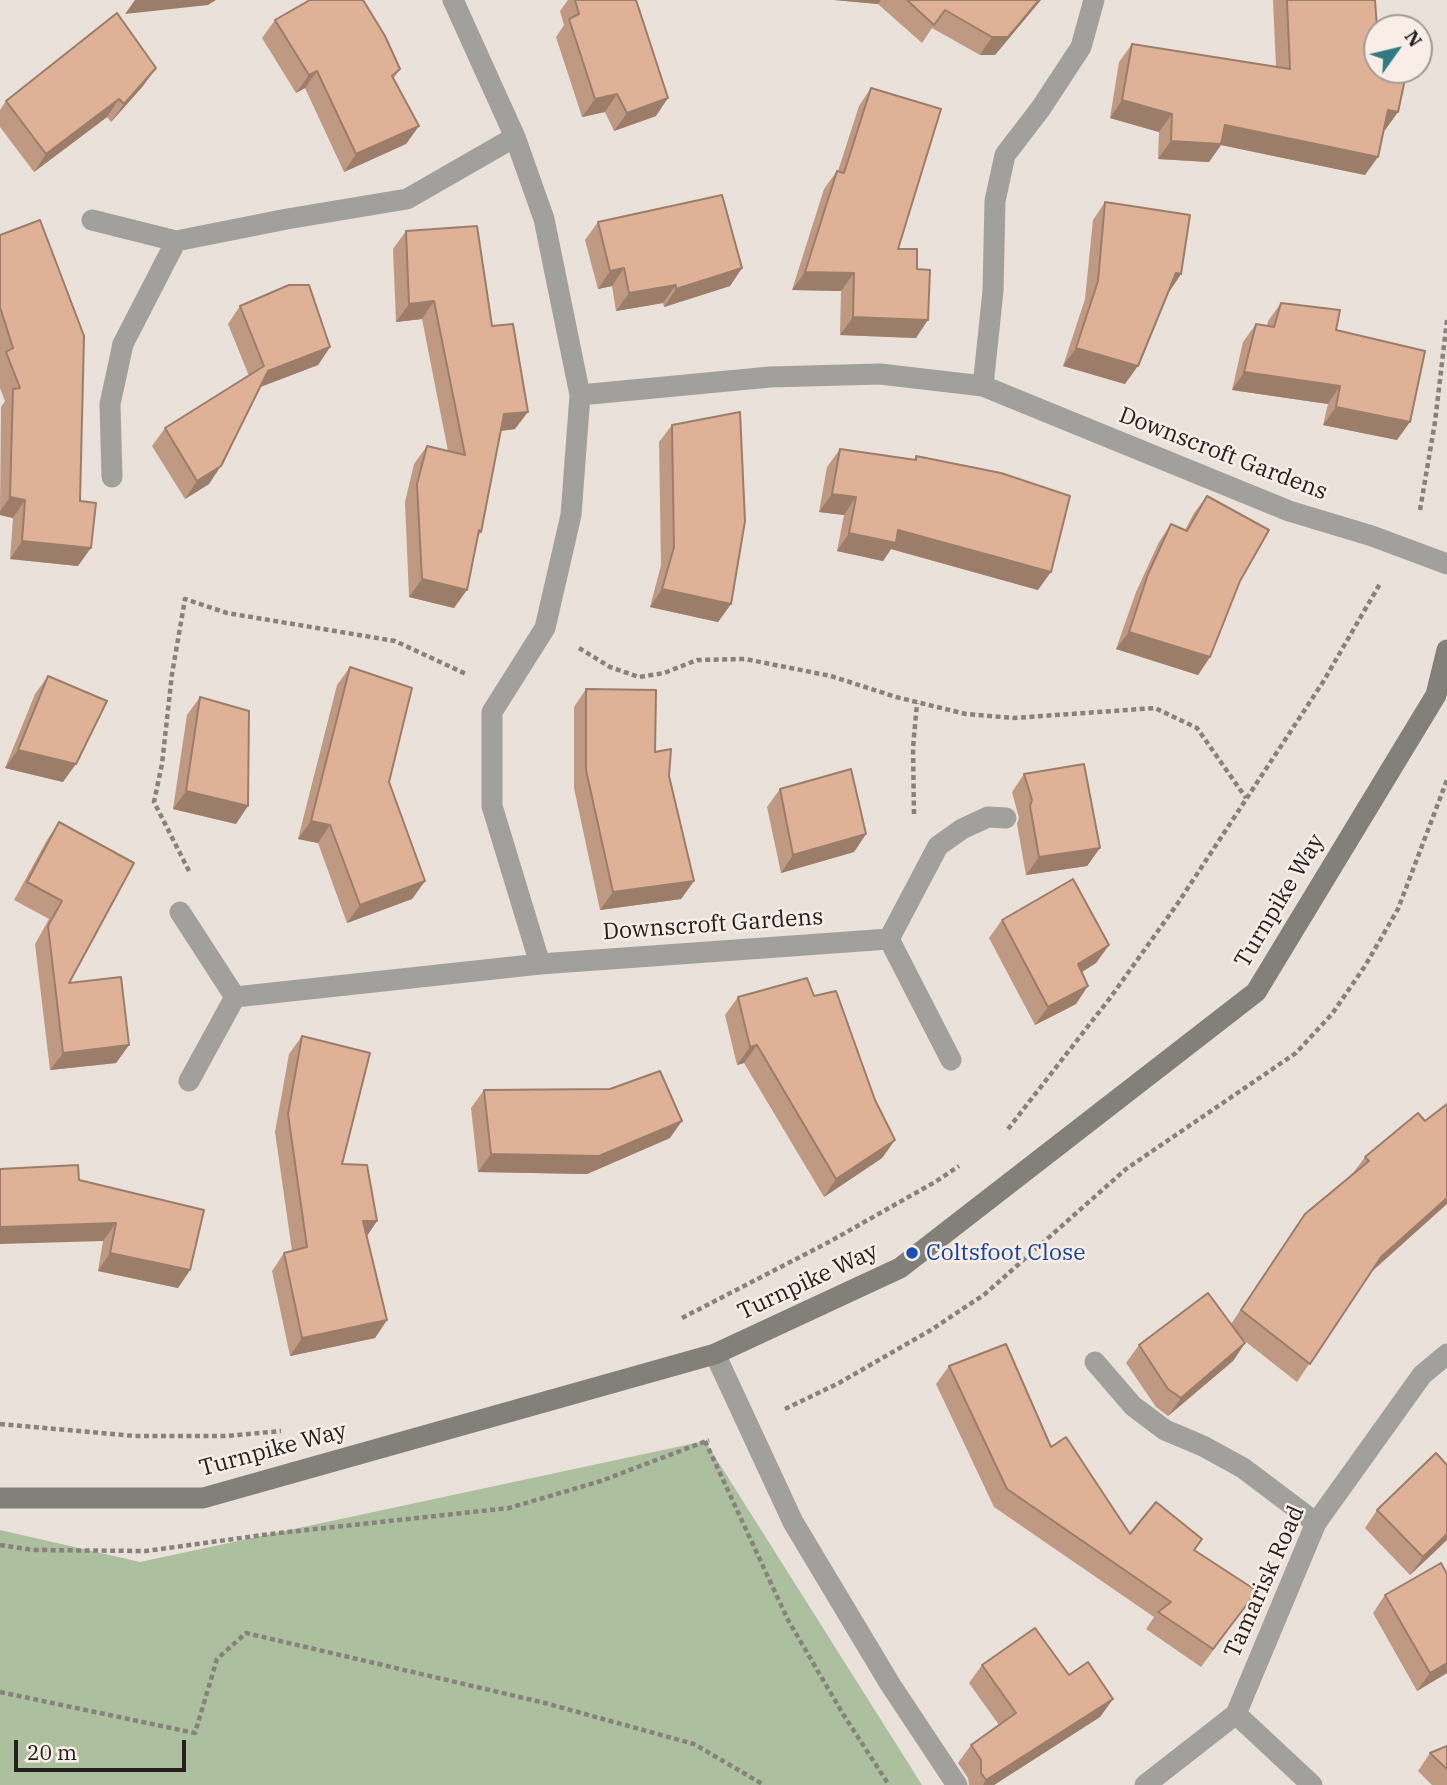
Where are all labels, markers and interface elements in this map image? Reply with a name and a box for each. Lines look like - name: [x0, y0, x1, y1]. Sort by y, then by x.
- north arrow: [1363, 14, 1433, 84]
- text: N: [1400, 25, 1428, 51]
- street label: Downscroft Gardens: [1115, 402, 1331, 506]
- street label: Turnpike Way: [1229, 829, 1331, 973]
- street label: Downscroft Gardens: [602, 904, 824, 946]
- street label: Turnpike Way: [734, 1238, 882, 1326]
- place label: Coltsfoot Close: [926, 1239, 1086, 1267]
- marker: Coltsfoot Close: [904, 1245, 920, 1261]
- street label: Turnpike Way: [196, 1417, 350, 1483]
- street label: Tamarisk Road: [1219, 1502, 1311, 1662]
- scale bar: [18, 1726, 189, 1770]
- text: 20 m: [27, 1738, 77, 1766]

